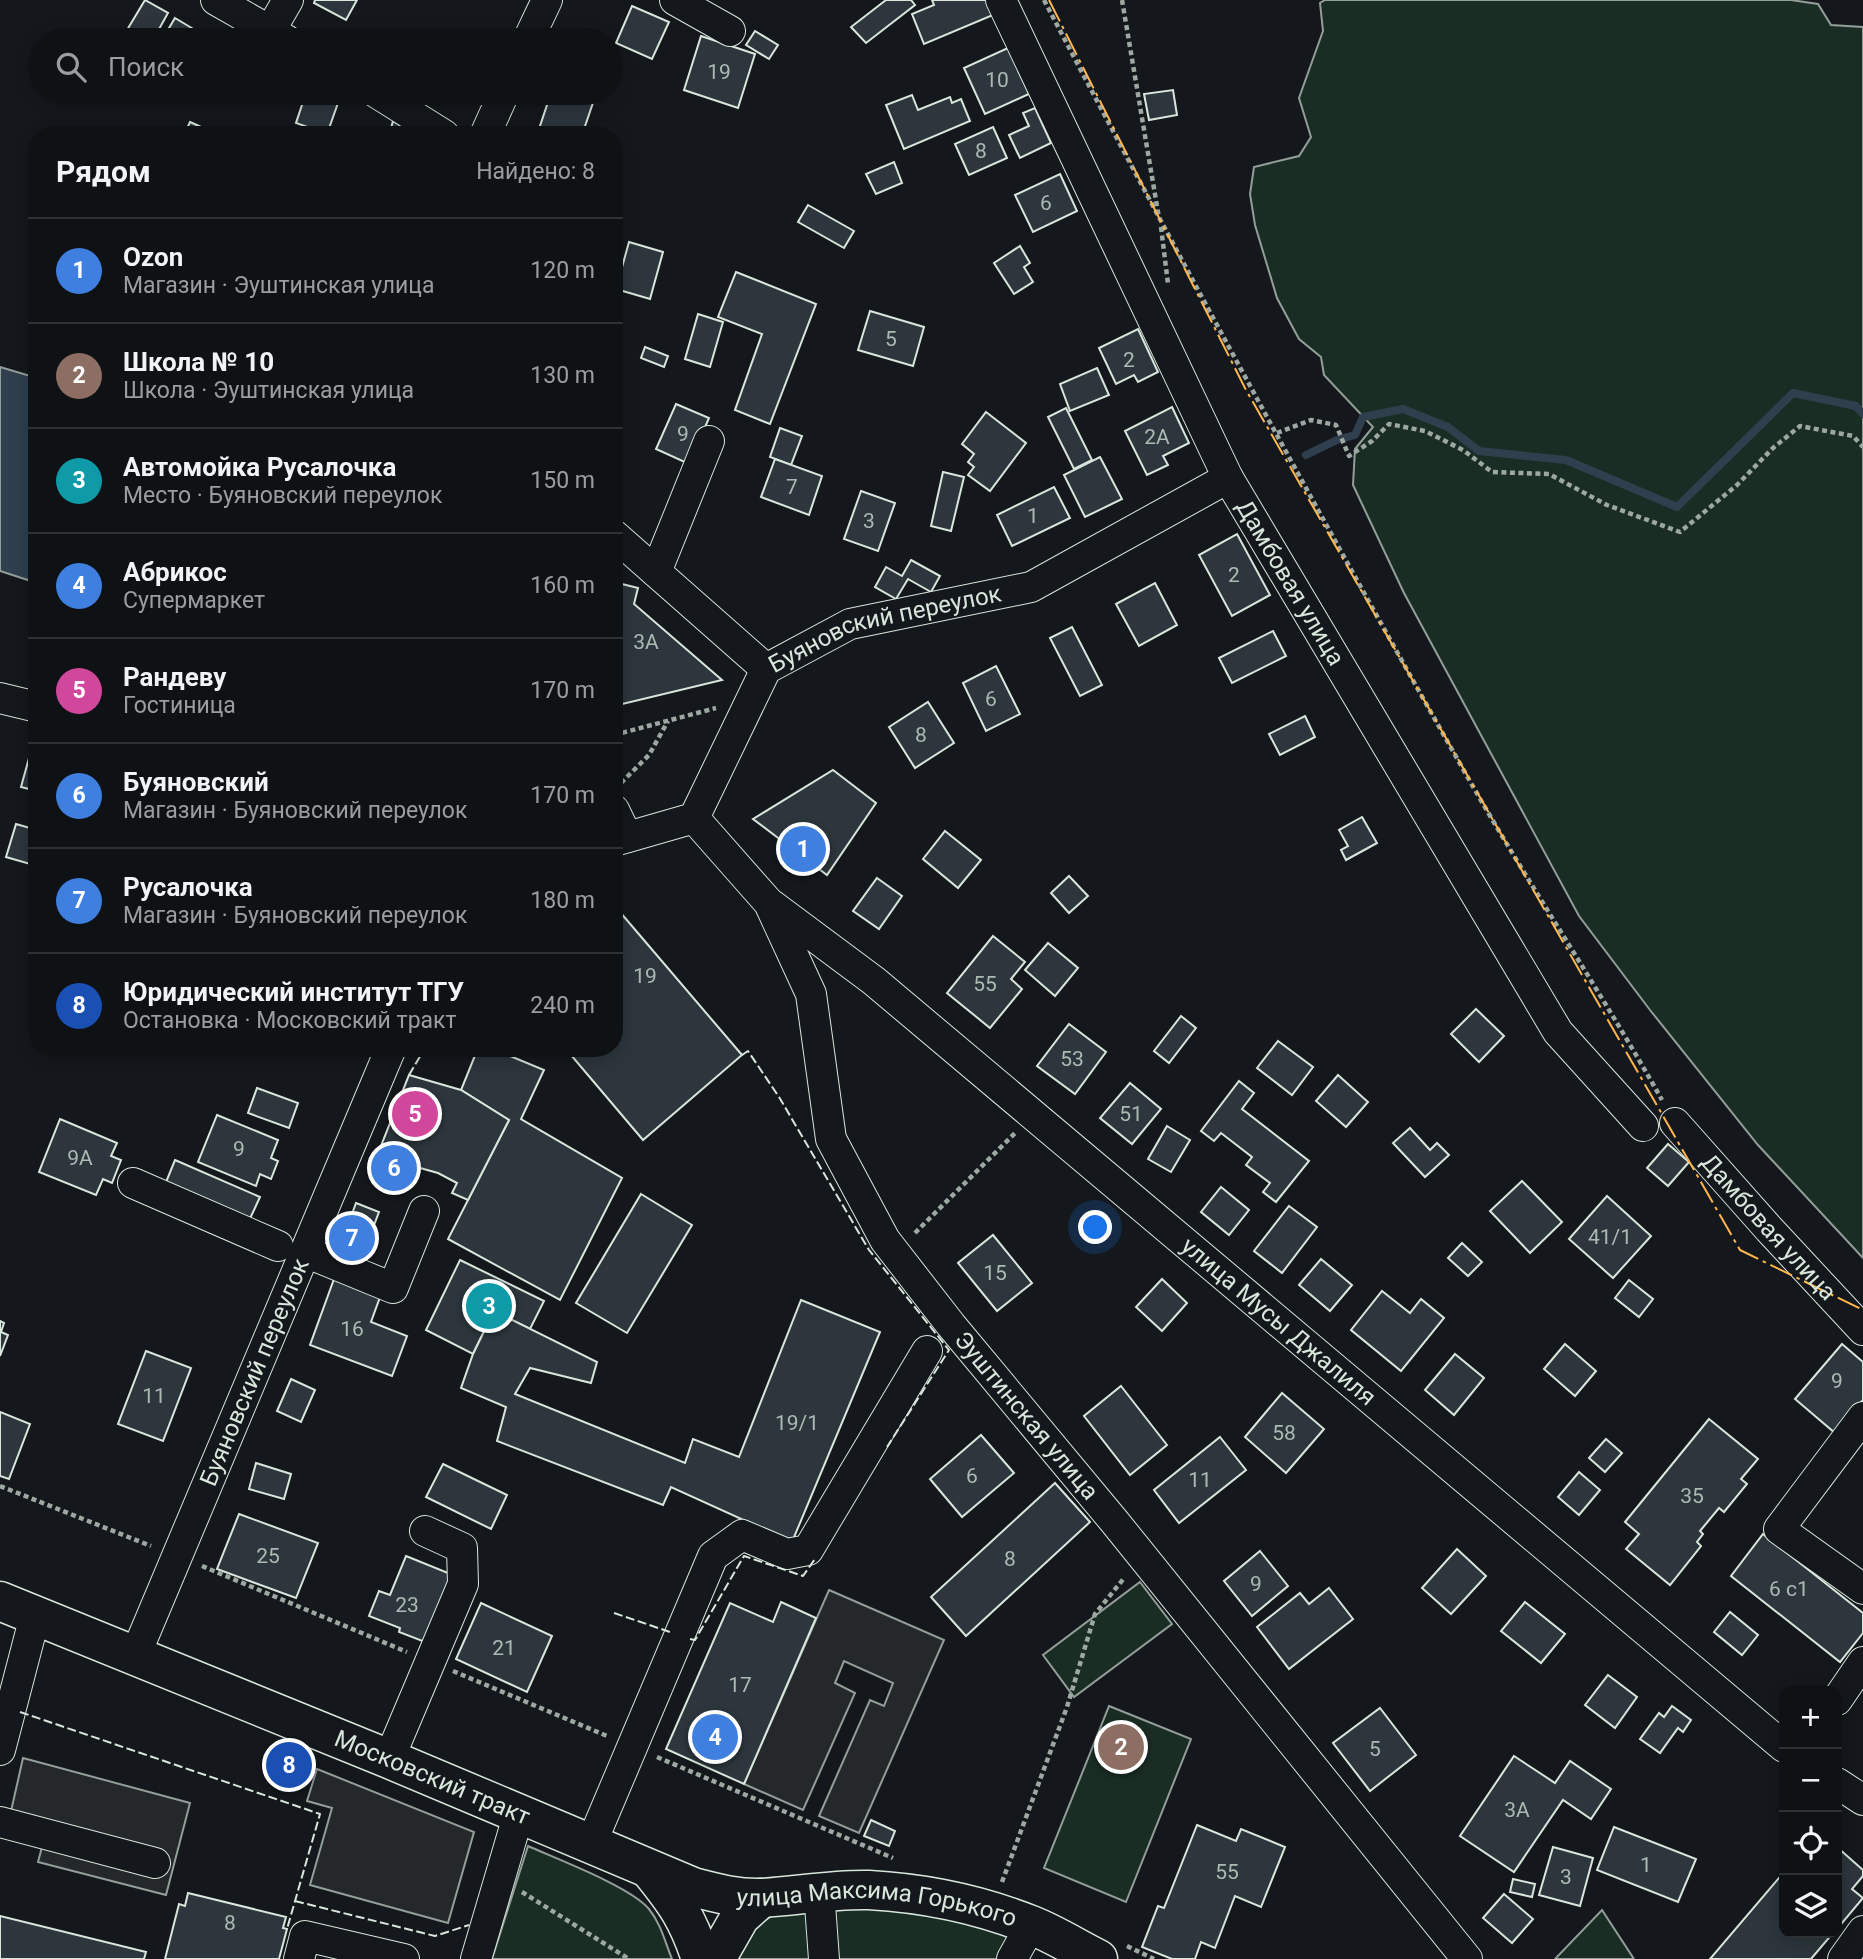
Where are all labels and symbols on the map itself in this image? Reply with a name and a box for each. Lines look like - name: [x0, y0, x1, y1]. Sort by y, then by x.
- house number: 19: [707, 60, 731, 84]
- house number: 10: [985, 68, 1009, 92]
- house number: 8: [975, 139, 987, 163]
- house number: 6: [1040, 191, 1052, 215]
- house number: 5: [885, 327, 897, 351]
- house number: 2: [1123, 348, 1135, 372]
- house number: 9: [677, 422, 689, 446]
- house number: 2А: [1144, 425, 1170, 449]
- house number: 7: [786, 475, 798, 499]
- street label: Дамбовая улица: [1230, 495, 1350, 670]
- house number: 1: [1027, 504, 1039, 528]
- house number: 3: [863, 509, 875, 533]
- house number: 2: [1228, 563, 1240, 587]
- street label: Буяновский переулок: [764, 579, 1004, 679]
- house number: 3А: [633, 630, 659, 654]
- house number: 6: [985, 687, 997, 711]
- house number: 8: [915, 723, 927, 747]
- pin: 1: [780, 823, 826, 875]
- house number: 19: [633, 964, 657, 988]
- house number: 55: [973, 972, 997, 996]
- house number: 53: [1060, 1047, 1084, 1071]
- pin: 5: [392, 1088, 438, 1140]
- house number: 51: [1119, 1102, 1143, 1126]
- house number: 9: [233, 1137, 245, 1161]
- pin: 6: [371, 1142, 417, 1194]
- house number: 9А: [67, 1146, 93, 1170]
- street label: Дамбовая улица: [1695, 1148, 1842, 1306]
- your location: [1078, 1210, 1112, 1244]
- pin: 7: [329, 1212, 375, 1264]
- house number: 41/1: [1588, 1225, 1632, 1249]
- street label: улица Мусы Джалиля: [1176, 1232, 1381, 1411]
- street label: Буяновский переулок: [194, 1254, 315, 1490]
- house number: 15: [983, 1261, 1007, 1285]
- pin: 3: [466, 1280, 512, 1332]
- house number: 16: [340, 1317, 364, 1341]
- street label: Эуштинская улица: [949, 1326, 1104, 1505]
- house number: 9: [1831, 1369, 1843, 1393]
- house number: 11: [142, 1384, 166, 1408]
- house number: 19/1: [775, 1411, 819, 1435]
- house number: 58: [1272, 1421, 1296, 1445]
- house number: 6: [966, 1464, 978, 1488]
- house number: 11: [1188, 1468, 1212, 1492]
- house number: 35: [1680, 1484, 1704, 1508]
- house number: 25: [256, 1544, 280, 1568]
- house number: 8: [1004, 1547, 1016, 1571]
- house number: 9: [1250, 1572, 1262, 1596]
- house number: 6 с1: [1769, 1577, 1809, 1601]
- house number: 23: [395, 1593, 419, 1617]
- house number: 21: [492, 1636, 516, 1660]
- house number: 17: [728, 1673, 752, 1697]
- pin: 4: [692, 1711, 738, 1763]
- pin: 2: [1098, 1721, 1144, 1773]
- street label: Московский тракт: [330, 1724, 535, 1831]
- house number: 5: [1369, 1737, 1381, 1761]
- pin: 8: [266, 1739, 312, 1791]
- house number: 3А: [1504, 1798, 1530, 1822]
- house number: 1: [1640, 1853, 1652, 1877]
- house number: 55: [1215, 1860, 1239, 1884]
- house number: 3: [1560, 1865, 1572, 1889]
- street label: улица Максима Горького: [735, 1876, 1021, 1933]
- house number: 8: [224, 1911, 236, 1935]

